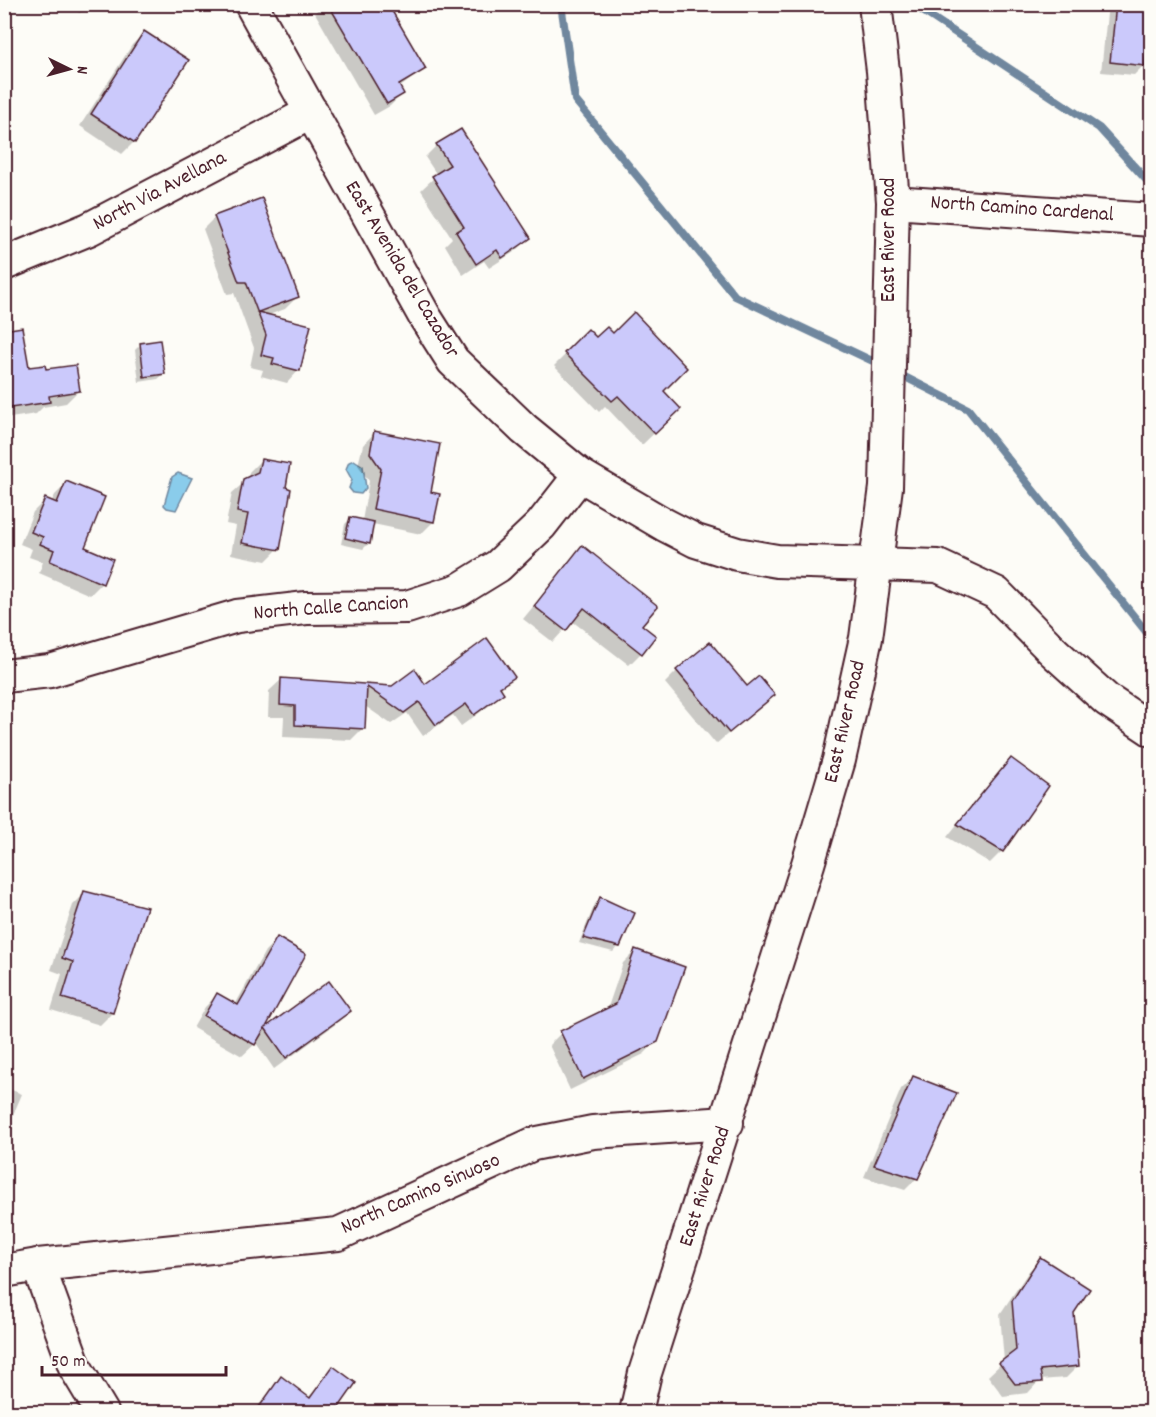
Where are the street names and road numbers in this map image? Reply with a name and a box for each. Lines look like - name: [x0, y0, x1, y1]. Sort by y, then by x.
- street label: North Via Avellana: [88, 144, 233, 240]
- street label: East Avenida del Cazador: [336, 176, 466, 365]
- street label: East River Road: [875, 178, 905, 302]
- street label: North Camino Cardenal: [929, 189, 1115, 231]
- street label: North Calle Cancion: [253, 589, 409, 629]
- street label: East River Road: [817, 658, 875, 786]
- street label: East River Road: [672, 1123, 740, 1251]
- street label: North Camino Sinuoso: [337, 1146, 505, 1244]

